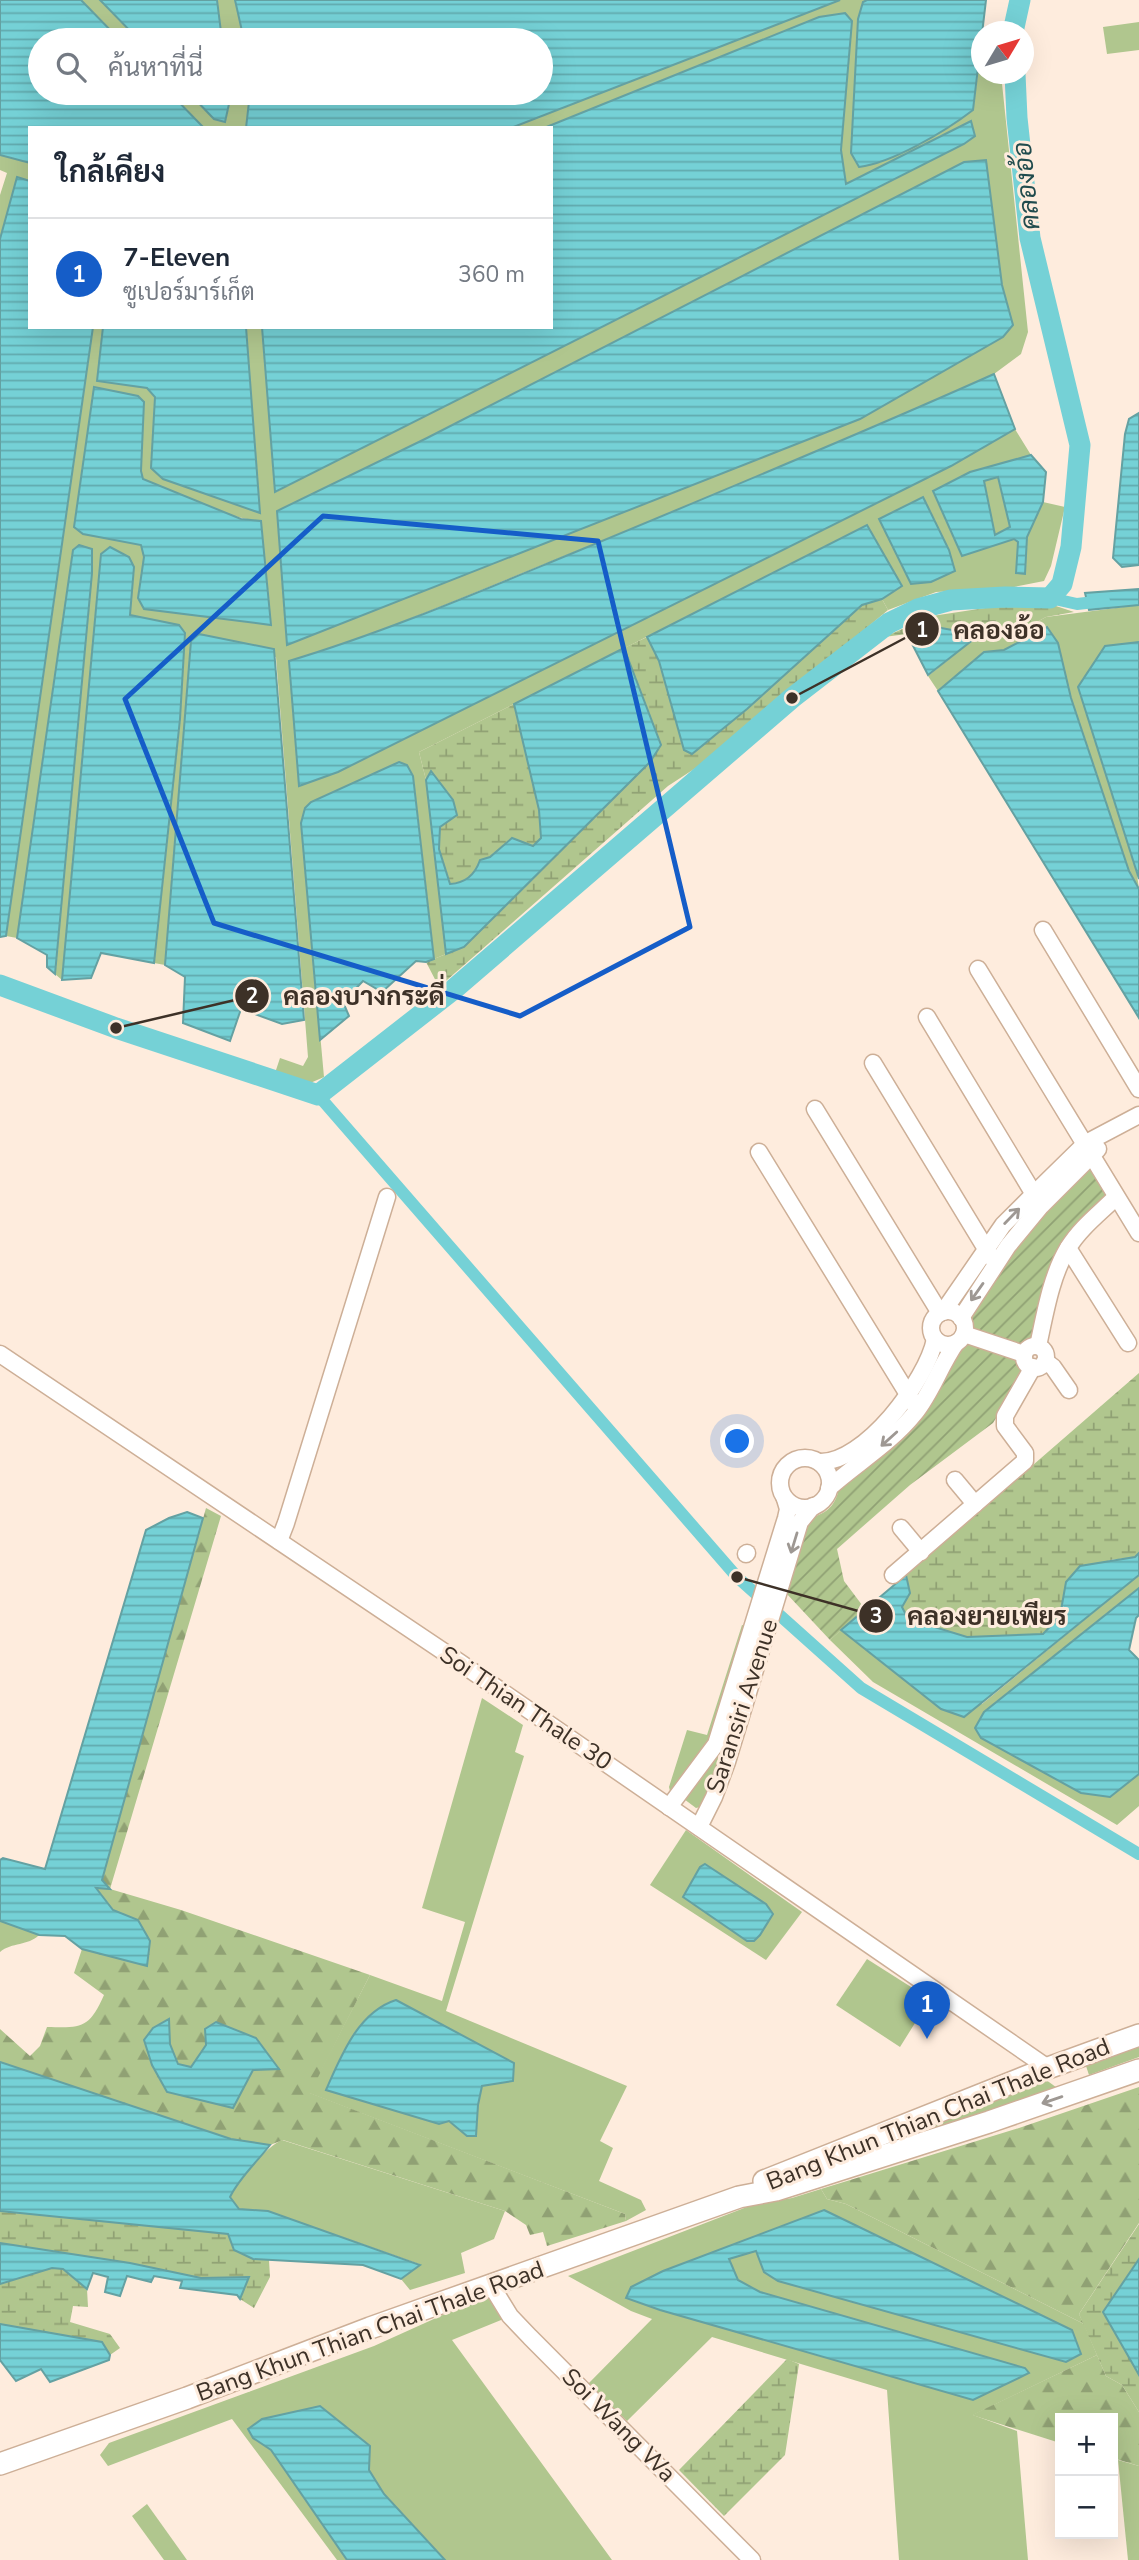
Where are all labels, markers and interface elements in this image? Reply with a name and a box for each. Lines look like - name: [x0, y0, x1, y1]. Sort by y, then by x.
- north arrow: [971, 21, 1034, 84]
- search box: [28, 28, 553, 105]
- icon: search: [52, 48, 90, 86]
- text: ค้นหาที่นี่: [108, 50, 203, 85]
- water label: คลองอ้อ: [1004, 140, 1049, 232]
- text: ใกล้เคียง: [56, 152, 165, 193]
- text: 7-Eleven: [123, 240, 230, 275]
- text: 1: [72, 259, 86, 290]
- text: 360 m: [458, 259, 525, 290]
- text: ซูเปอร์มาร์เก็ต: [123, 277, 255, 308]
- callout: คลองอ้อ: [904, 606, 1059, 653]
- text: คลองอ้อ: [953, 613, 1045, 648]
- text: 1: [916, 616, 928, 644]
- callout: คลองบางกระดี่: [235, 972, 459, 1019]
- text: คลองบางกระดี่: [283, 973, 445, 1014]
- text: 2: [246, 982, 258, 1010]
- one-way arrow: [1003, 1208, 1020, 1225]
- one-way arrow: [970, 1282, 984, 1301]
- your location: [720, 1424, 754, 1458]
- one-way arrow: [881, 1430, 898, 1447]
- one-way arrow: [787, 1531, 800, 1553]
- callout: คลองยายเพียร: [858, 1592, 1081, 1639]
- text: คลองยายเพียร: [907, 1599, 1067, 1634]
- text: 3: [870, 1602, 882, 1630]
- street label: Saransiri Avenue: [699, 1615, 785, 1797]
- street label: Soi Thian Thale 30: [434, 1638, 618, 1778]
- pin: 1: [904, 1981, 950, 2039]
- street label: Bang Khun Thian Chai Thale Road: [762, 2030, 1114, 2198]
- one-way arrow: [1041, 2095, 1063, 2108]
- street label: Bang Khun Thian Chai Thale Road: [192, 2253, 548, 2409]
- street label: Soi Wang Wa: [555, 2361, 683, 2489]
- map controls: [1055, 2413, 1118, 2539]
- button: +: [1055, 2413, 1118, 2476]
- button: −: [1055, 2476, 1118, 2539]

